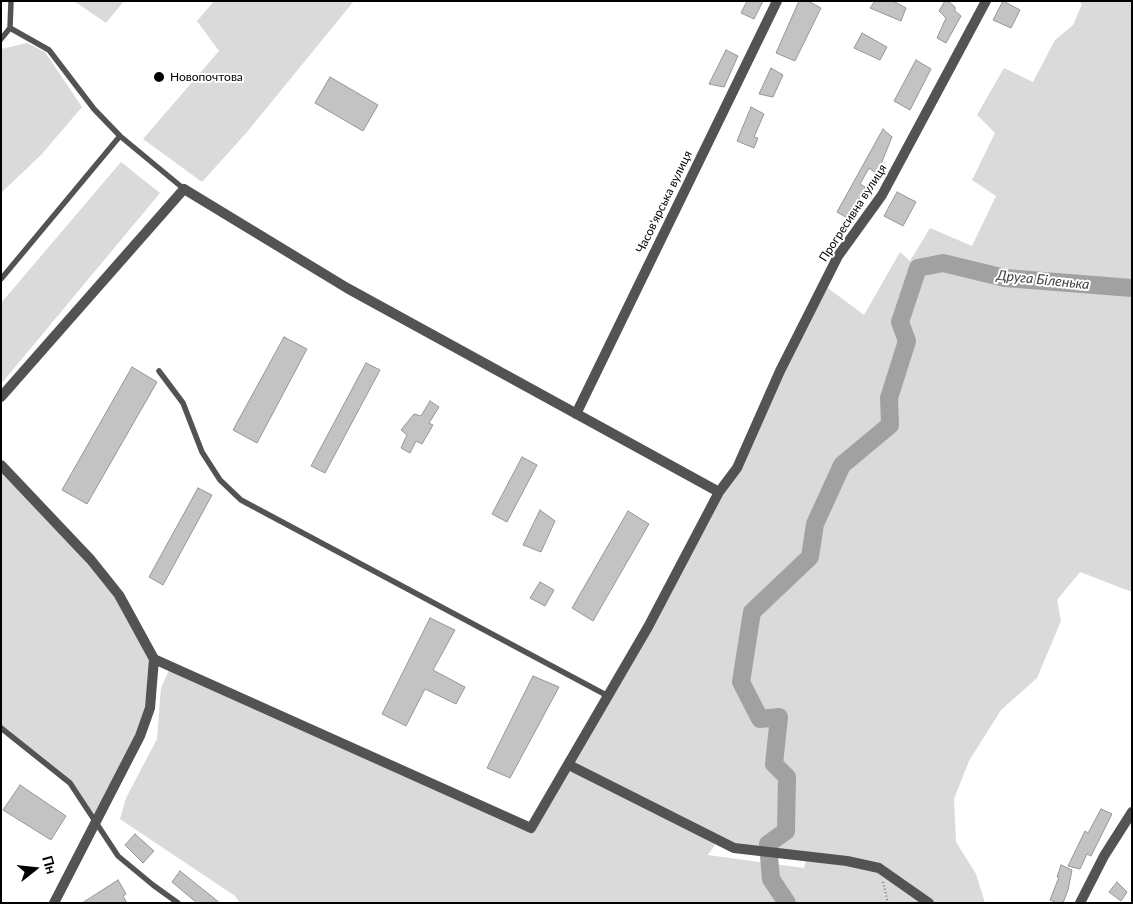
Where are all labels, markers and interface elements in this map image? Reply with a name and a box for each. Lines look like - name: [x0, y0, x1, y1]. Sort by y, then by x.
- marker: Новопочтова: [152, 70, 166, 84]
- place label: Новопочтова: [170, 70, 243, 84]
- street label: Часов'ярська вулиця: [633, 148, 695, 256]
- street label: Прогресивна вулиця: [816, 162, 890, 264]
- water label: Друга Біленька: [996, 267, 1090, 293]
- north arrow: [10, 844, 60, 894]
- text: Пн: [39, 854, 61, 876]

